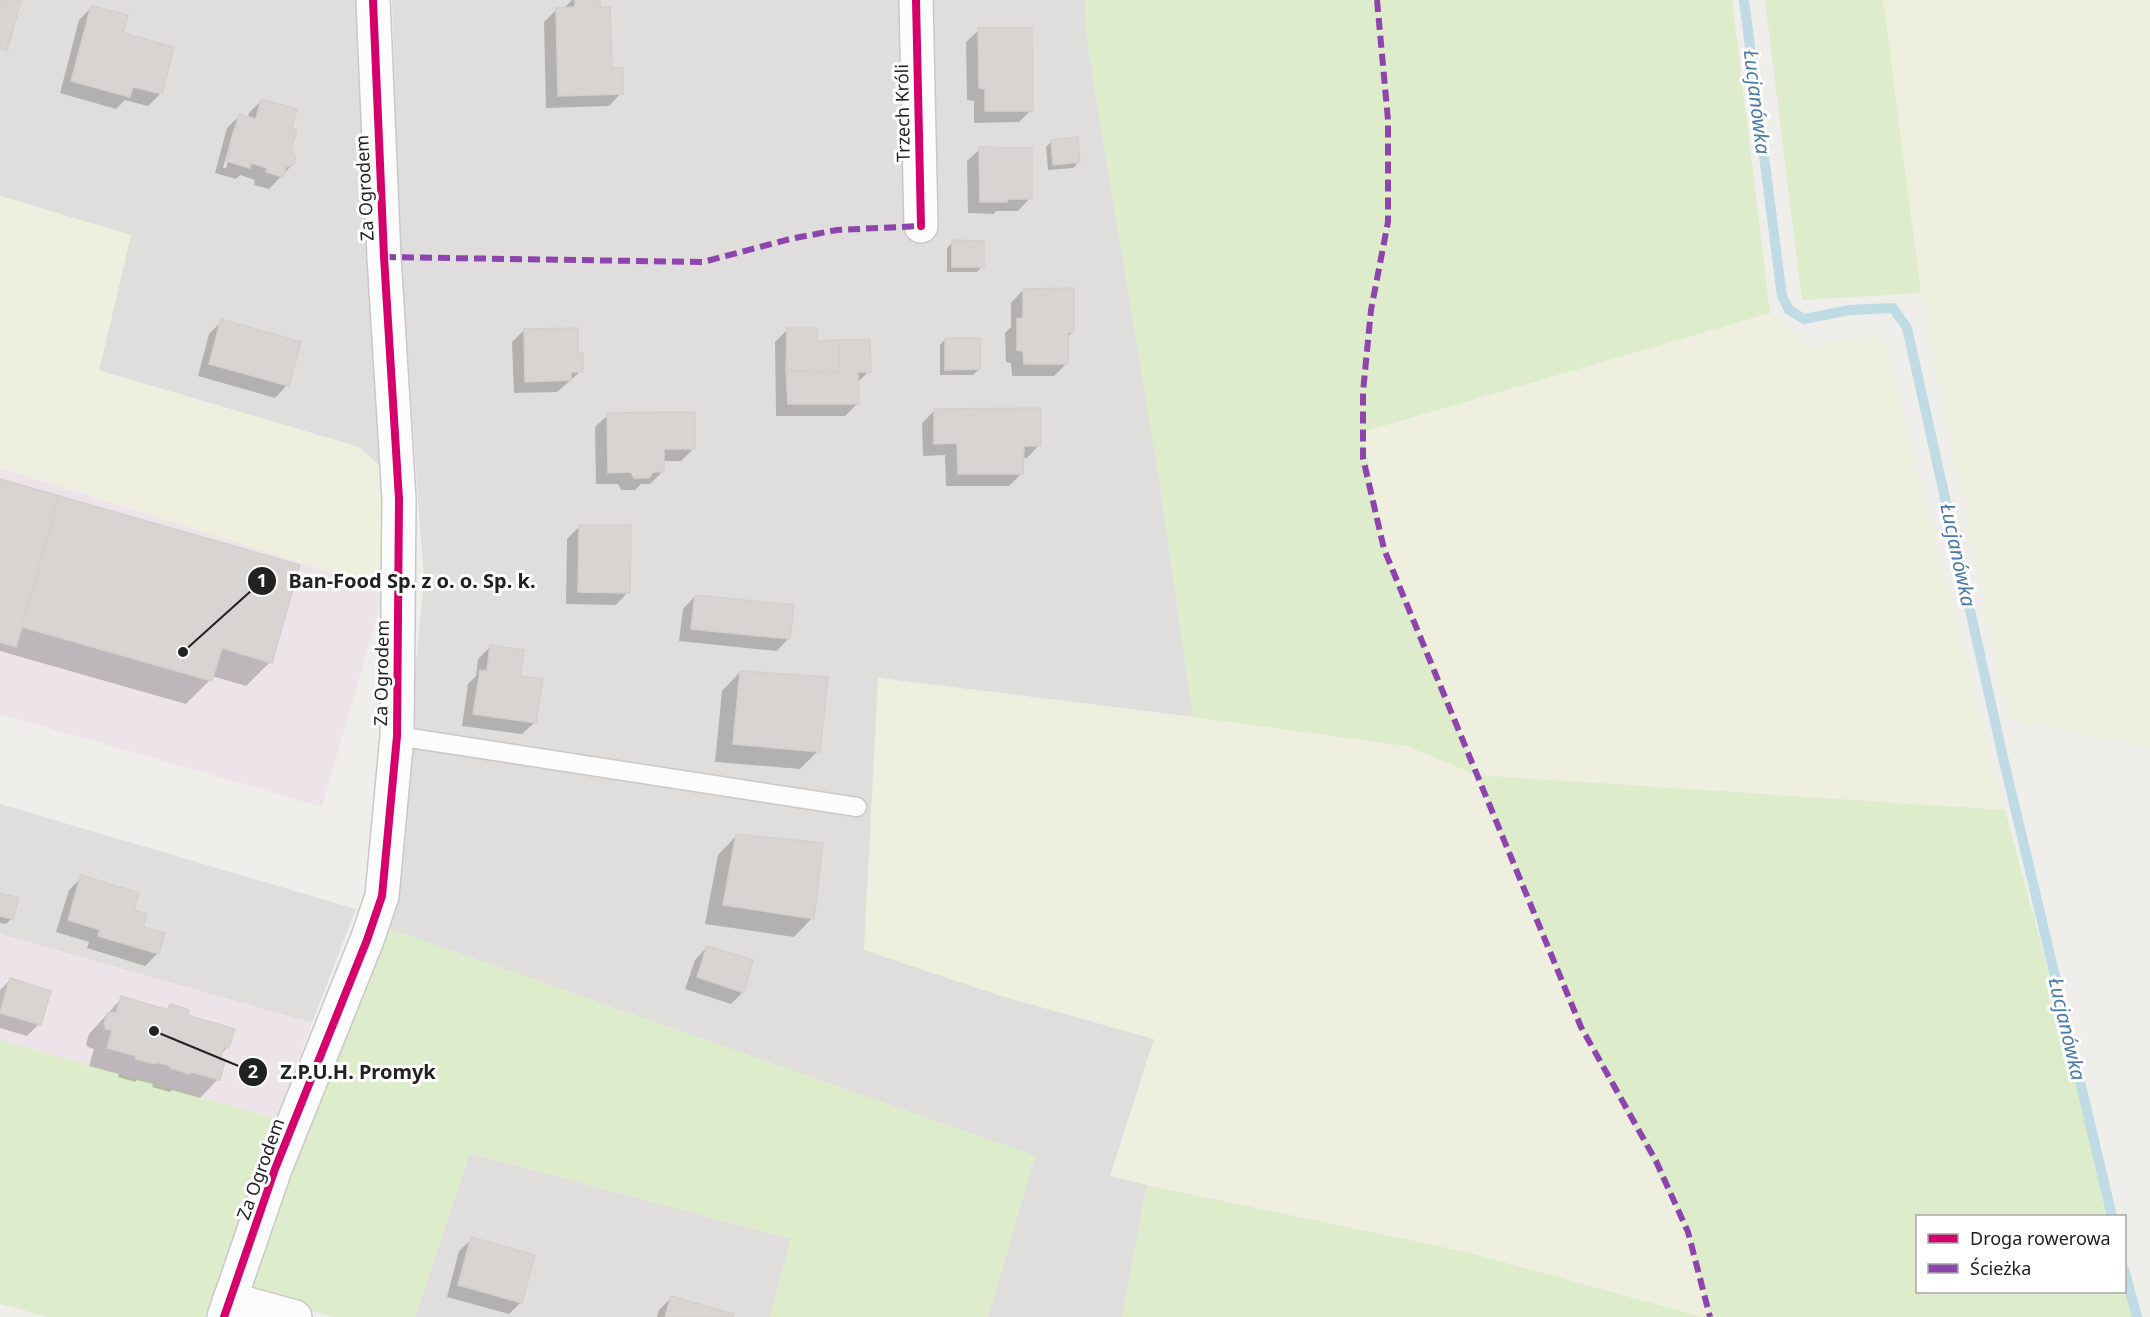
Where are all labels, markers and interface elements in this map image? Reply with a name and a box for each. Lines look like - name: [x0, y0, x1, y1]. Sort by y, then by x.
- water label: Łucjanówka: [1738, 48, 1777, 156]
- street label: Trzech Króli: [889, 64, 915, 162]
- street label: Za Ogrodem: [349, 134, 379, 242]
- water label: Łucjanówka: [1934, 501, 1983, 609]
- callout: Ban-Food Sp. z o. o. Sp. k.: [247, 562, 548, 600]
- text: Ban-Food Sp. z o. o. Sp. k.: [288, 567, 536, 594]
- text: 1: [257, 568, 267, 592]
- street label: Za Ogrodem: [368, 620, 394, 726]
- water label: Łucjanówka: [2043, 975, 2092, 1083]
- callout: Z.P.U.H. Promyk: [238, 1053, 448, 1091]
- text: Z.P.U.H. Promyk: [280, 1058, 436, 1085]
- text: 2: [248, 1059, 258, 1083]
- street label: Za Ogrodem: [231, 1115, 290, 1223]
- legend: [1916, 1215, 2126, 1293]
- text: Droga rowerowa: [1970, 1226, 2111, 1250]
- text: Ścieżka: [1970, 1256, 2031, 1280]

